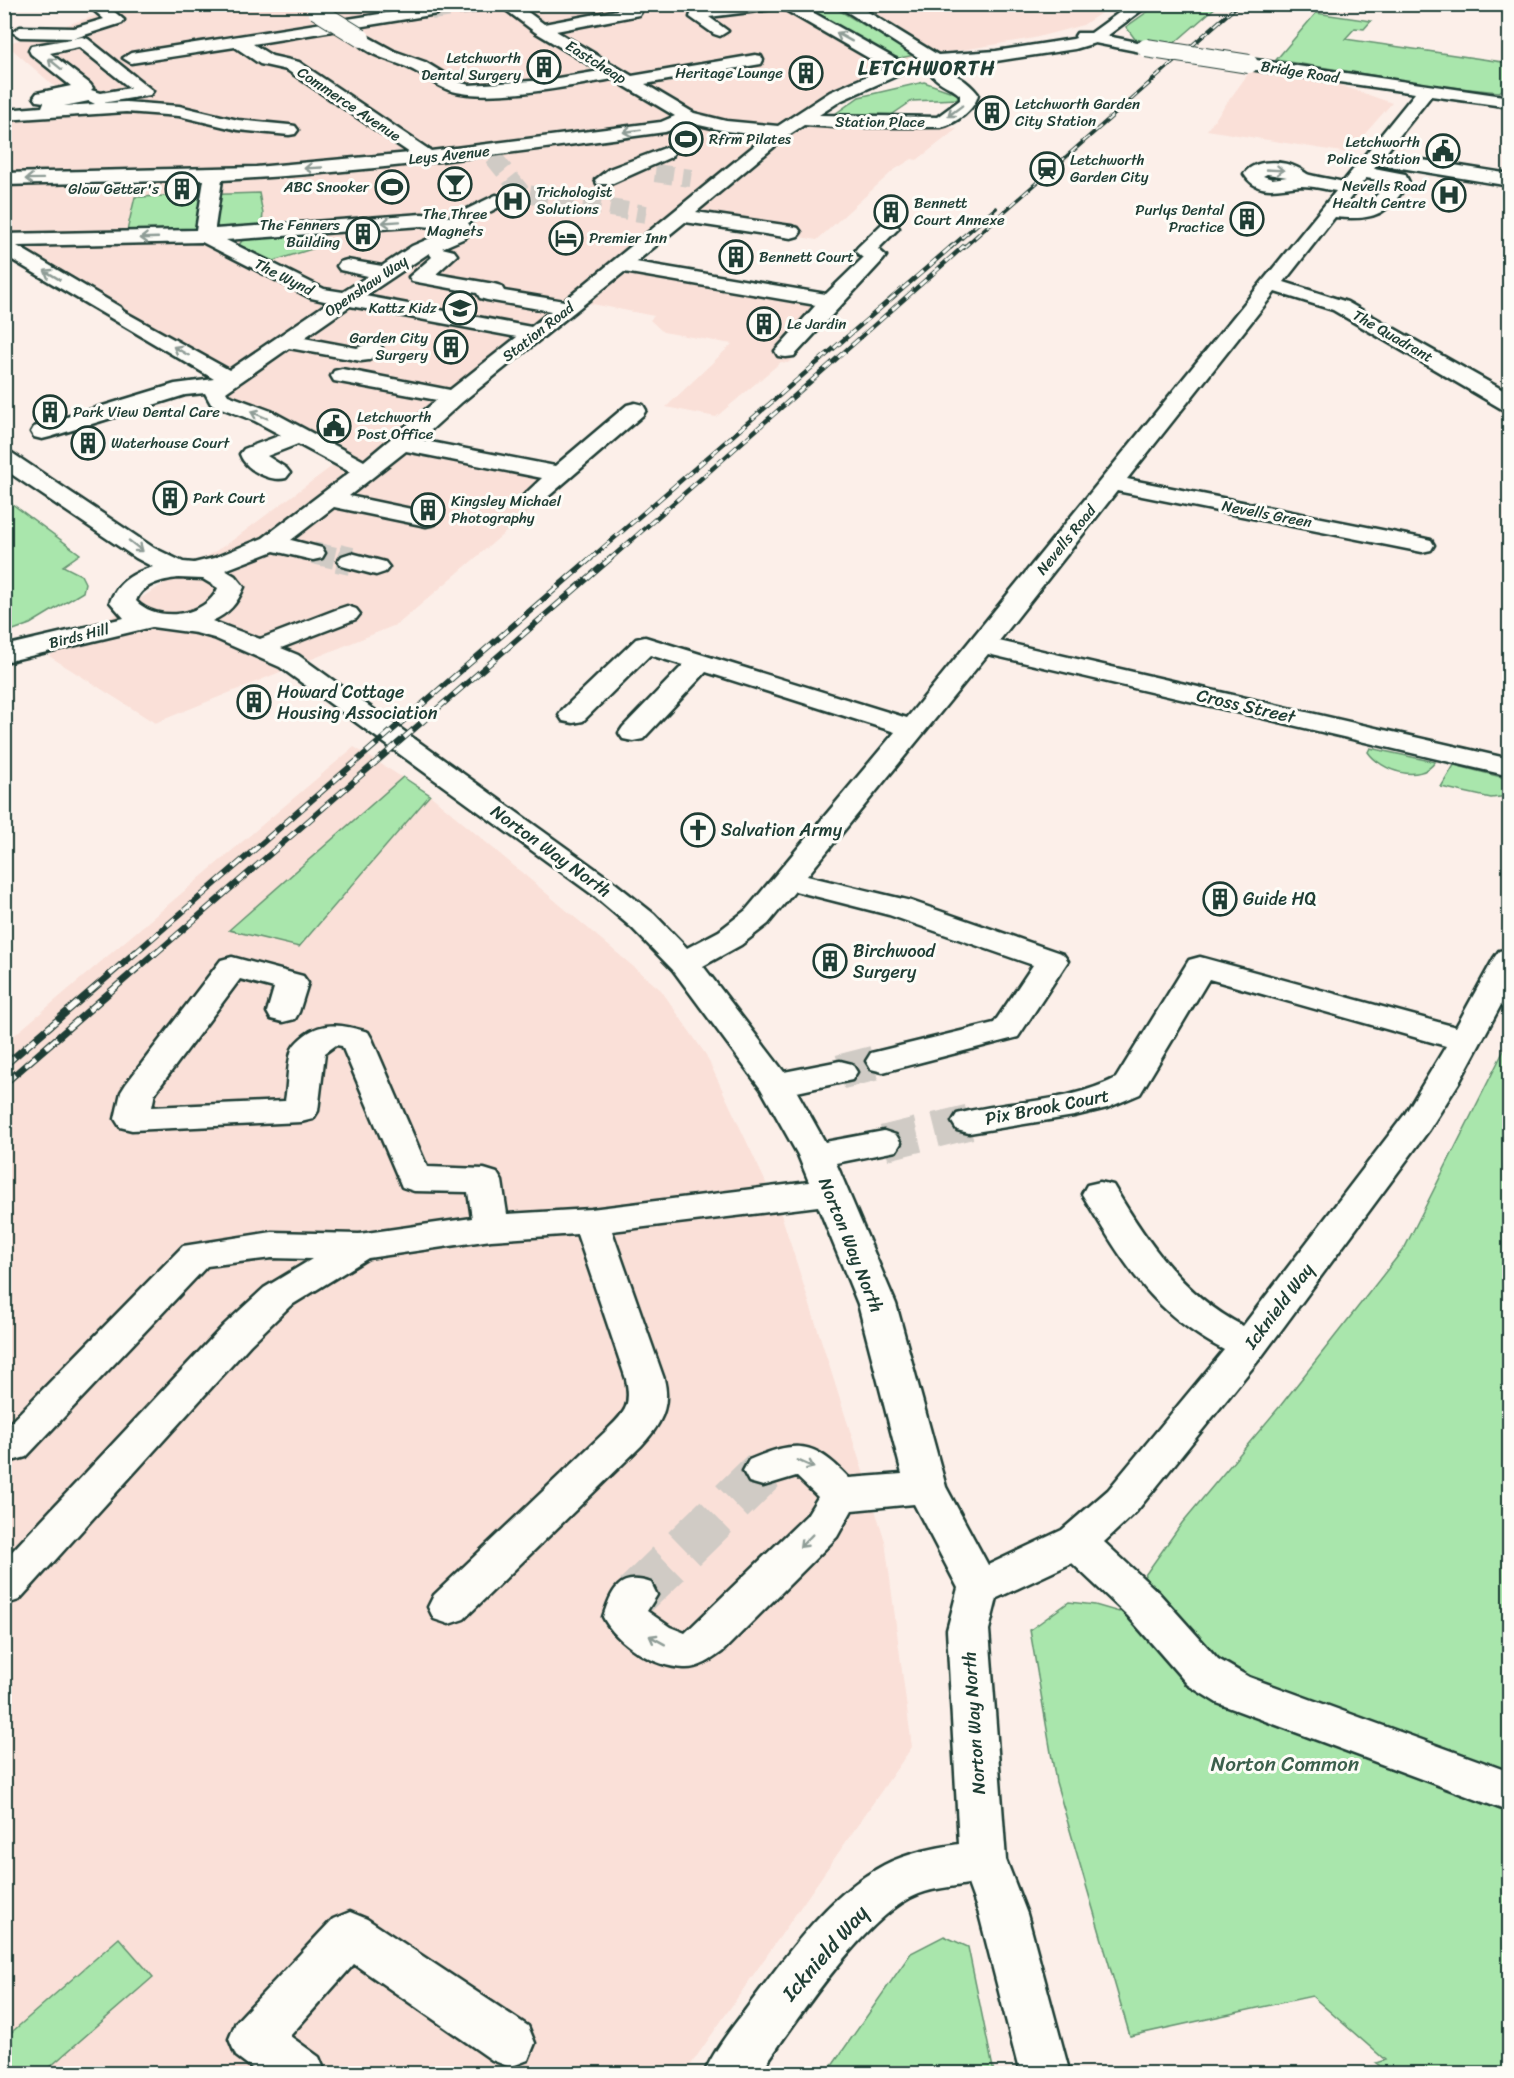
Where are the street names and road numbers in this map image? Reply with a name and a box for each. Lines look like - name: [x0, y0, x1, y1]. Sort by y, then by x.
- street label: Eastcheap: [560, 33, 632, 91]
- street label: Bridge Road: [1259, 53, 1342, 91]
- street label: Commerce Avenue: [292, 60, 406, 148]
- street label: Station Place: [835, 109, 925, 135]
- street label: Leys Avenue: [407, 138, 491, 172]
- street label: Openshaw Way: [319, 248, 413, 324]
- street label: The Wynd: [250, 251, 319, 303]
- street label: Station Road: [496, 295, 581, 369]
- street label: The Quadrant: [1348, 302, 1439, 370]
- street label: Nevells Green: [1220, 493, 1314, 535]
- street label: Nevells Road: [1029, 498, 1103, 581]
- street label: Birds Hill: [46, 616, 112, 656]
- street label: Cross Street: [1193, 679, 1299, 733]
- street label: Norton Way North: [484, 796, 618, 906]
- street label: Pix Brook Court: [982, 1079, 1112, 1135]
- street label: Norton Way North: [809, 1173, 893, 1317]
- street label: Icknield Way: [1235, 1255, 1323, 1357]
- street label: Norton Way North: [953, 1650, 995, 1796]
- street label: Icknield Way: [771, 1896, 878, 2011]

